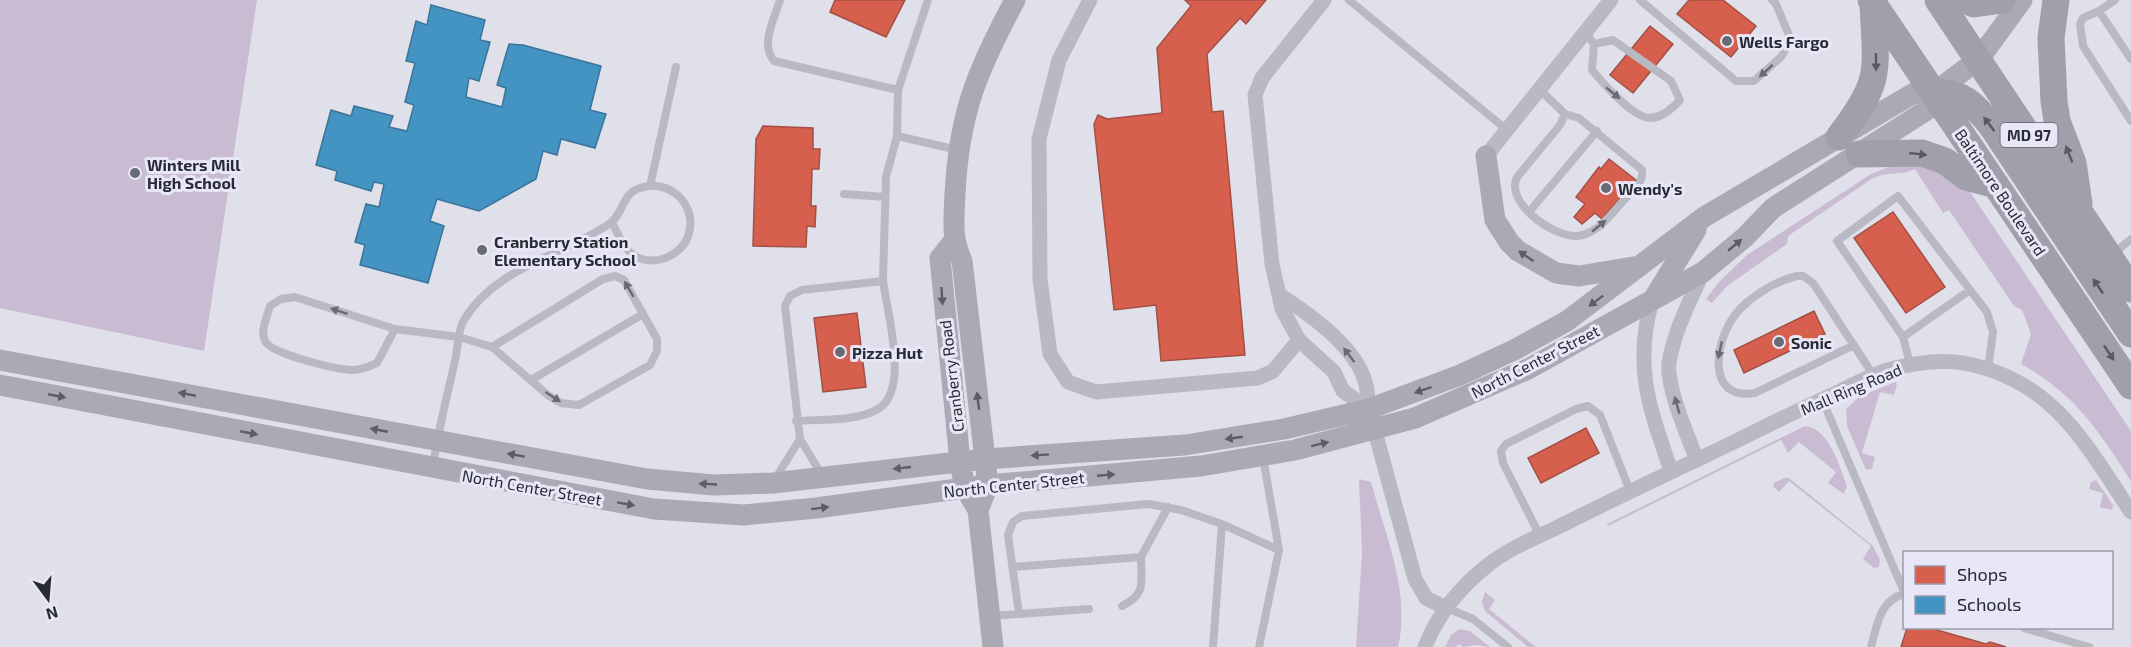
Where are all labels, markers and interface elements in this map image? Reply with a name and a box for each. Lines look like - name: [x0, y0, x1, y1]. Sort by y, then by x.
- place label: Wells Fargo: [1739, 32, 1829, 51]
- marker: Wells Fargo: [1720, 34, 1734, 48]
- one-way arrow: [1871, 53, 1881, 72]
- one-way arrow: [1759, 64, 1774, 77]
- one-way arrow: [1606, 87, 1621, 99]
- one-way arrow: [1983, 116, 1996, 132]
- road number: MD 97: [2000, 123, 2058, 147]
- street label: Baltimore Boulevard: [1951, 125, 2051, 259]
- one-way arrow: [2064, 145, 2073, 163]
- one-way arrow: [1908, 149, 1927, 159]
- place label: Winters Mill High School: [147, 155, 241, 192]
- marker: Winters Mill High School: [128, 166, 142, 180]
- place label: Wendy's: [1618, 179, 1683, 199]
- marker: Wendy's: [1599, 181, 1613, 195]
- one-way arrow: [1591, 219, 1607, 232]
- place label: Cranberry Station Elementary School: [494, 232, 637, 270]
- one-way arrow: [1727, 239, 1742, 252]
- marker: Cranberry Station Elementary School: [475, 243, 489, 257]
- one-way arrow: [1519, 250, 1535, 262]
- one-way arrow: [2093, 277, 2104, 294]
- one-way arrow: [624, 280, 634, 297]
- one-way arrow: [937, 286, 947, 305]
- one-way arrow: [1588, 295, 1604, 307]
- one-way arrow: [330, 306, 348, 315]
- street label: Cranberry Road: [935, 319, 967, 433]
- street label: North Center Street: [1468, 320, 1602, 402]
- place label: Sonic: [1791, 333, 1832, 352]
- marker: Sonic: [1772, 335, 1786, 349]
- one-way arrow: [1715, 341, 1724, 360]
- place label: Pizza Hut: [852, 343, 923, 362]
- marker: Pizza Hut: [833, 345, 847, 359]
- one-way arrow: [2103, 345, 2114, 361]
- one-way arrow: [1343, 347, 1355, 363]
- street label: Mall Ring Road: [1798, 359, 1904, 419]
- one-way arrow: [1414, 385, 1432, 395]
- one-way arrow: [178, 389, 197, 398]
- one-way arrow: [48, 392, 67, 401]
- one-way arrow: [545, 392, 561, 403]
- one-way arrow: [973, 392, 983, 411]
- one-way arrow: [1672, 396, 1681, 414]
- one-way arrow: [369, 425, 388, 434]
- one-way arrow: [240, 429, 259, 438]
- one-way arrow: [1225, 433, 1244, 442]
- one-way arrow: [1311, 438, 1329, 448]
- one-way arrow: [506, 450, 525, 459]
- one-way arrow: [1031, 451, 1050, 460]
- one-way arrow: [893, 463, 912, 473]
- street label: North Center Street: [461, 465, 603, 509]
- street label: North Center Street: [943, 467, 1085, 501]
- one-way arrow: [1097, 470, 1116, 480]
- one-way arrow: [699, 479, 718, 489]
- one-way arrow: [617, 500, 636, 509]
- one-way arrow: [811, 503, 830, 512]
- legend: [1903, 551, 2113, 629]
- text: Shops: [1957, 563, 2007, 585]
- north arrow: [18, 569, 78, 629]
- text: Schools: [1957, 593, 2021, 615]
- text: N: [44, 603, 60, 625]

